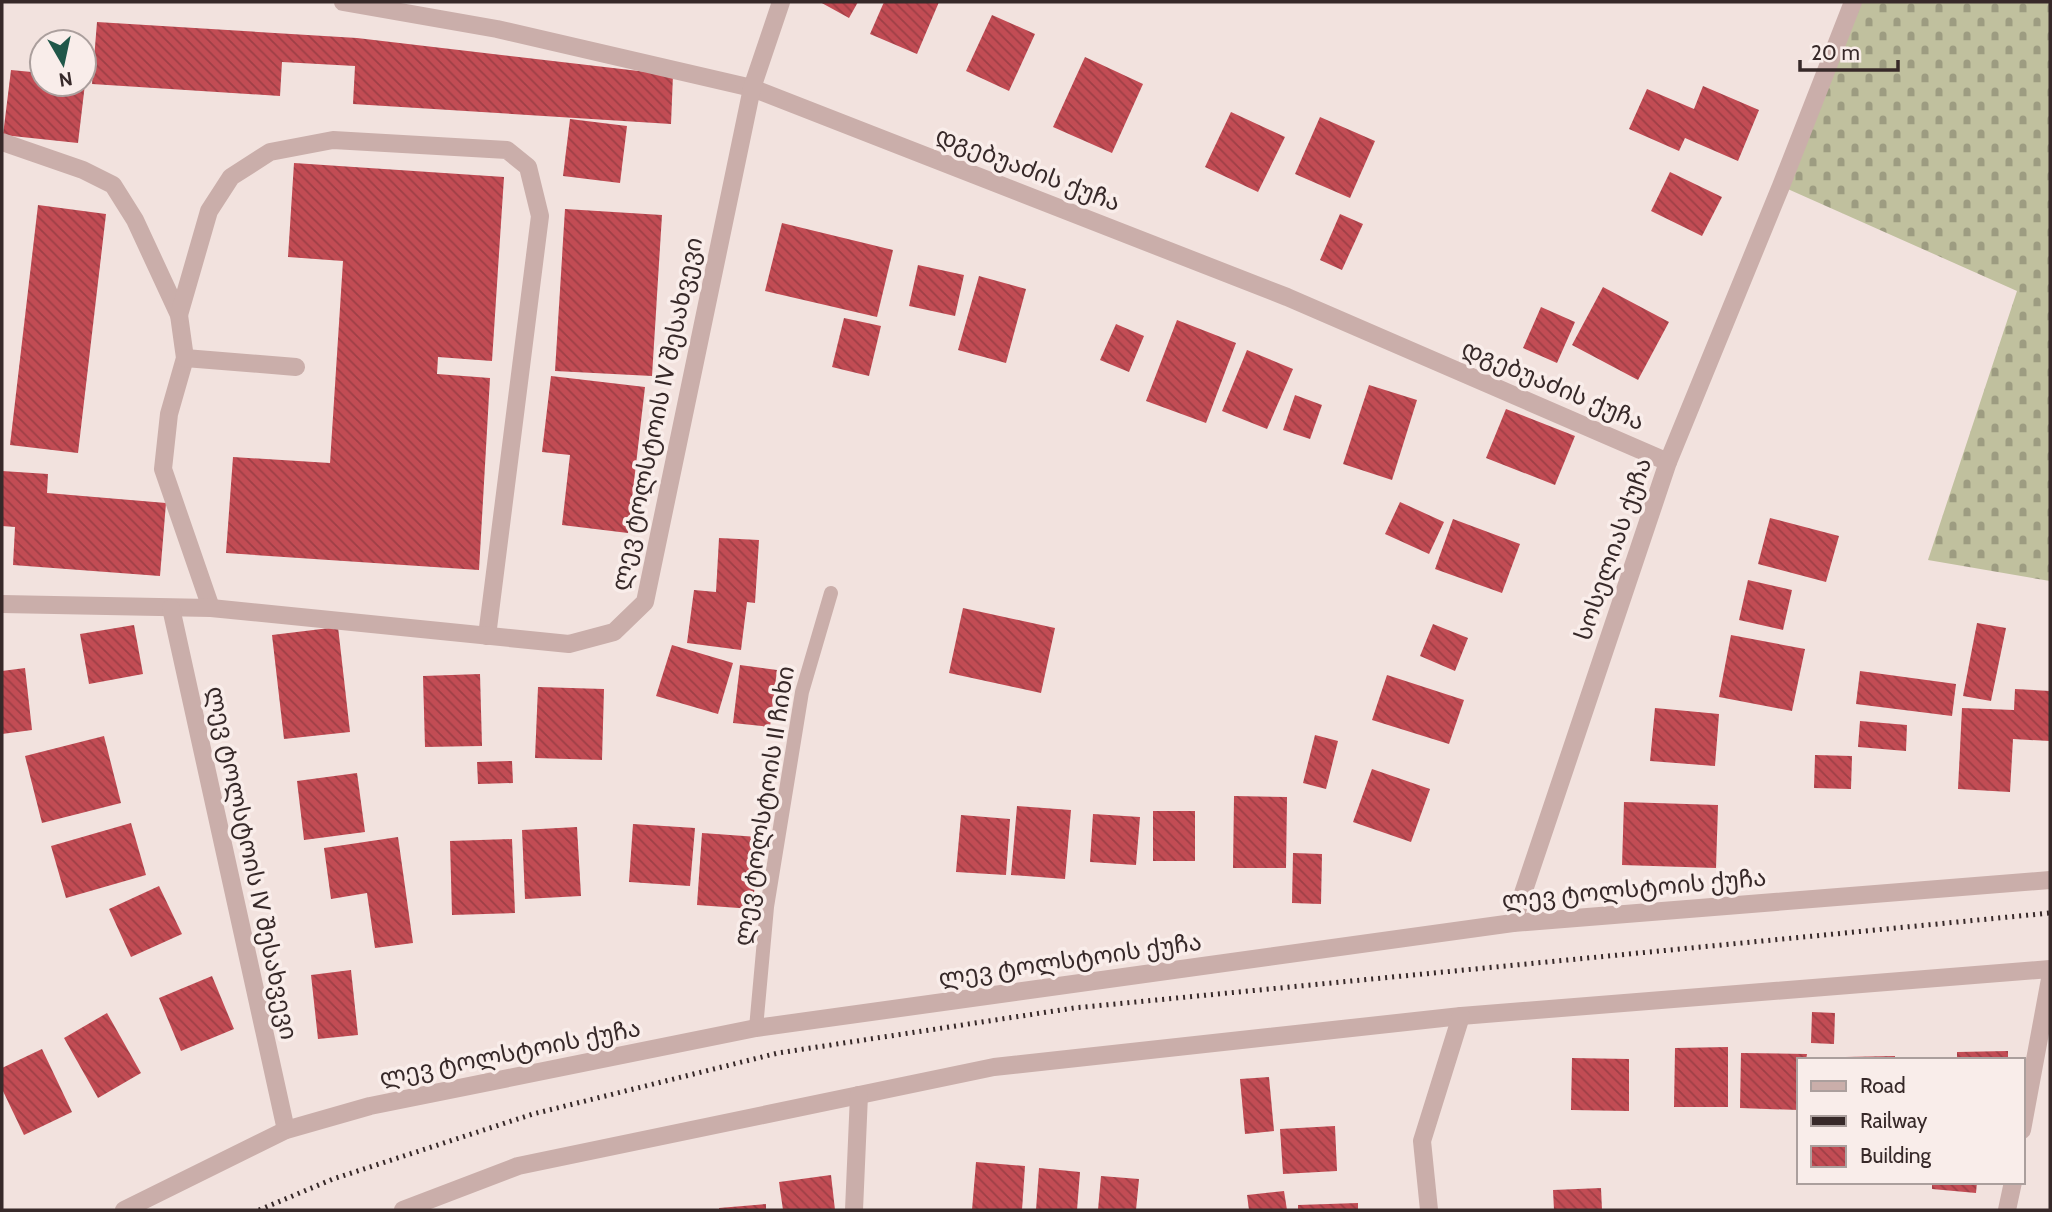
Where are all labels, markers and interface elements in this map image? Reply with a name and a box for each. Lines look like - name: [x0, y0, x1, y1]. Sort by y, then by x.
- north arrow: [28, 28, 98, 98]
- scale bar: [1800, 28, 1898, 72]
- text: 20 m: [1811, 40, 1860, 65]
- text: N: [57, 67, 74, 92]
- street label: დგებუაძის ქუჩა: [932, 120, 1125, 217]
- street label: ლევ ტოლსტოის IV შესახვევი: [605, 234, 708, 593]
- street label: დგებუაძის ქუჩა: [1458, 333, 1649, 436]
- street label: სოსელიას ქუჩა: [1568, 454, 1657, 644]
- street label: ლევ ტოლსტოის II ჩიხი: [727, 664, 800, 948]
- street label: ლევ ტოლსტოის IV შესახვევი: [201, 683, 304, 1042]
- street label: ლევ ტოლსტოის ქუჩა: [1501, 862, 1767, 915]
- street label: ლევ ტოლსტოის ქუჩა: [937, 927, 1203, 992]
- street label: ლევ ტოლსტოის ქუჩა: [377, 1013, 643, 1092]
- legend: [1797, 1058, 2024, 1184]
- text: Road: [1860, 1073, 1906, 1098]
- text: Railway: [1860, 1108, 1928, 1133]
- text: Building: [1860, 1143, 1932, 1168]

